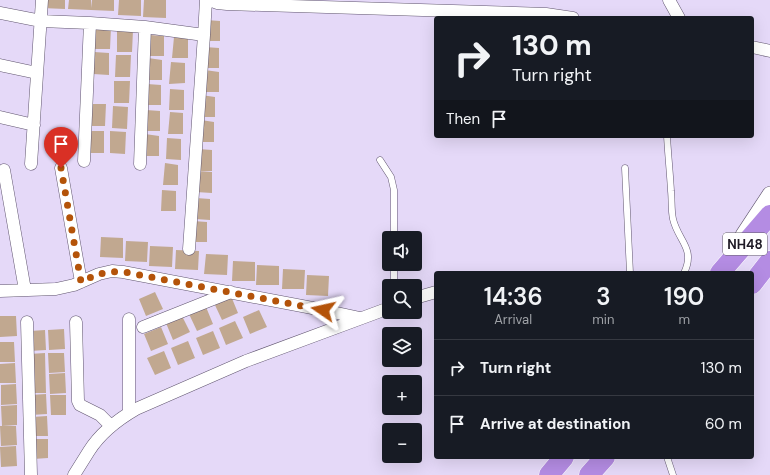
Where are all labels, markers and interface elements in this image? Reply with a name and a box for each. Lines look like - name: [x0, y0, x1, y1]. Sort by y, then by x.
- text: 130 m: [512, 27, 592, 64]
- icon: right: [446, 32, 498, 84]
- text: Turn right: [512, 63, 592, 87]
- icon: arrive: [488, 108, 510, 130]
- text: Then: [446, 109, 480, 129]
- pin: [44, 127, 78, 168]
- icon: arrive: [50, 133, 72, 155]
- map controls: [382, 231, 422, 463]
- button: sound: [382, 231, 422, 271]
- road number: NH48: [723, 233, 767, 255]
- button: search: [382, 279, 422, 319]
- text: 14:36: [484, 281, 543, 312]
- text: 3: [596, 281, 611, 312]
- text: 190: [664, 281, 704, 312]
- position arrow: [302, 289, 344, 331]
- text: Arrival: [494, 311, 532, 328]
- text: min: [592, 311, 614, 328]
- text: m: [678, 311, 690, 328]
- button: layers: [382, 327, 422, 367]
- icon: right: [446, 357, 468, 379]
- text: Turn right: [480, 358, 551, 378]
- text: 130 m: [701, 358, 742, 378]
- button: +: [382, 375, 422, 415]
- icon: arrive: [446, 413, 468, 435]
- text: Arrive at destination: [480, 414, 631, 434]
- text: 60 m: [705, 414, 742, 434]
- button: −: [382, 423, 422, 463]

